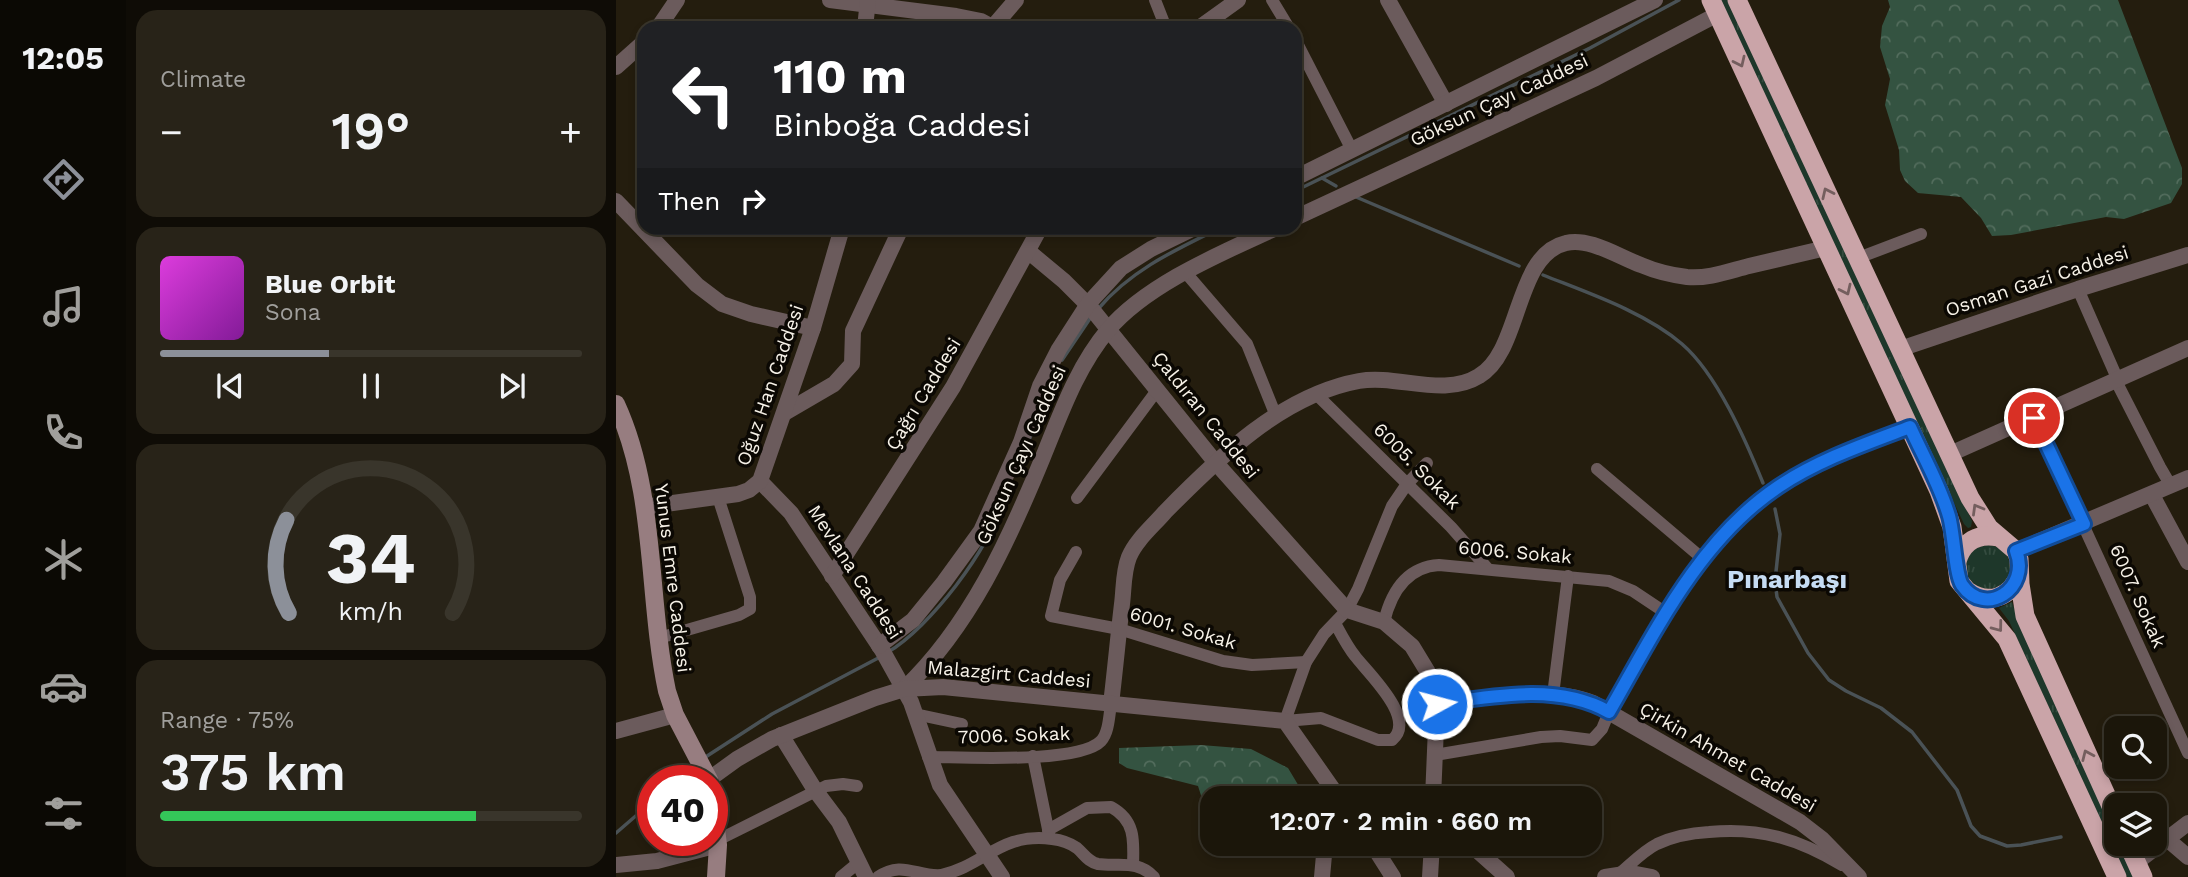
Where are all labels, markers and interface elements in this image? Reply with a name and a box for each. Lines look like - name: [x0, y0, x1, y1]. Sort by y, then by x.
- text: 12:05: [22, 39, 104, 77]
- text: 110 m: [773, 47, 907, 105]
- icon: left: [658, 49, 749, 140]
- street label: Göksun Çayı Caddesi: [1406, 49, 1592, 151]
- one-way arrow: [1732, 55, 1746, 67]
- text: Climate: [160, 66, 246, 93]
- text: 19°: [332, 101, 410, 162]
- text: Binboğa Caddesi: [773, 106, 1031, 144]
- text: −: [160, 110, 183, 154]
- text: +: [559, 110, 582, 154]
- icon: directions: [39, 155, 88, 204]
- icon: right: [734, 182, 772, 220]
- text: Then: [658, 186, 720, 216]
- one-way arrow: [1822, 188, 1836, 200]
- street label: Osman Gazi Caddesi: [1943, 241, 2131, 321]
- text: Blue Orbit: [265, 269, 395, 299]
- icon: music: [39, 282, 88, 331]
- one-way arrow: [1838, 283, 1852, 296]
- text: Sona: [265, 299, 321, 326]
- street label: Oğuz Han Caddesi: [732, 301, 808, 469]
- street label: Çağrı Caddesi: [880, 334, 966, 454]
- street label: Çaldıran Caddesi: [1148, 347, 1264, 483]
- street label: Göksun Çayı Caddesi: [971, 362, 1071, 548]
- icon: previous: [211, 367, 249, 405]
- icon: pause: [352, 367, 390, 405]
- icon: next: [493, 367, 531, 405]
- pin: [2004, 388, 2064, 448]
- icon: arrive: [2015, 399, 2053, 437]
- icon: phone: [39, 408, 88, 457]
- street label: 6005. Sokak: [1369, 418, 1465, 514]
- street label: Yunus Emre Caddesi: [650, 482, 696, 674]
- street label: Mevlana Caddesi: [803, 501, 907, 643]
- one-way arrow: [1972, 504, 1985, 517]
- text: 34: [326, 515, 416, 601]
- icon: climate: [39, 535, 88, 584]
- street label: 6006. Sokak: [1457, 536, 1573, 568]
- street label: 6007. Sokak: [2105, 541, 2171, 652]
- district label: Pınarbaşı: [1727, 564, 1847, 594]
- text: km/h: [339, 597, 403, 626]
- street label: 6001. Sokak: [1127, 602, 1239, 654]
- one-way arrow: [1990, 620, 2002, 632]
- street label: Malazgirt Caddesi: [926, 655, 1092, 693]
- icon: car: [39, 662, 88, 711]
- position arrow: [1400, 667, 1474, 741]
- street label: Çirkin Ahmet Caddesi: [1636, 697, 1820, 817]
- text: Range · 75%: [160, 707, 294, 734]
- map controls: [2104, 716, 2167, 856]
- button: search: [2104, 716, 2167, 779]
- street label: 7006. Sokak: [957, 722, 1071, 748]
- text: 375 km: [160, 742, 346, 803]
- one-way arrow: [2081, 750, 2095, 762]
- speed limit sign: 40: [637, 765, 728, 856]
- icon: filters: [39, 789, 88, 838]
- button: layers: [2104, 793, 2167, 856]
- text: 12:07 · 2 min · 660 m: [1270, 806, 1532, 836]

